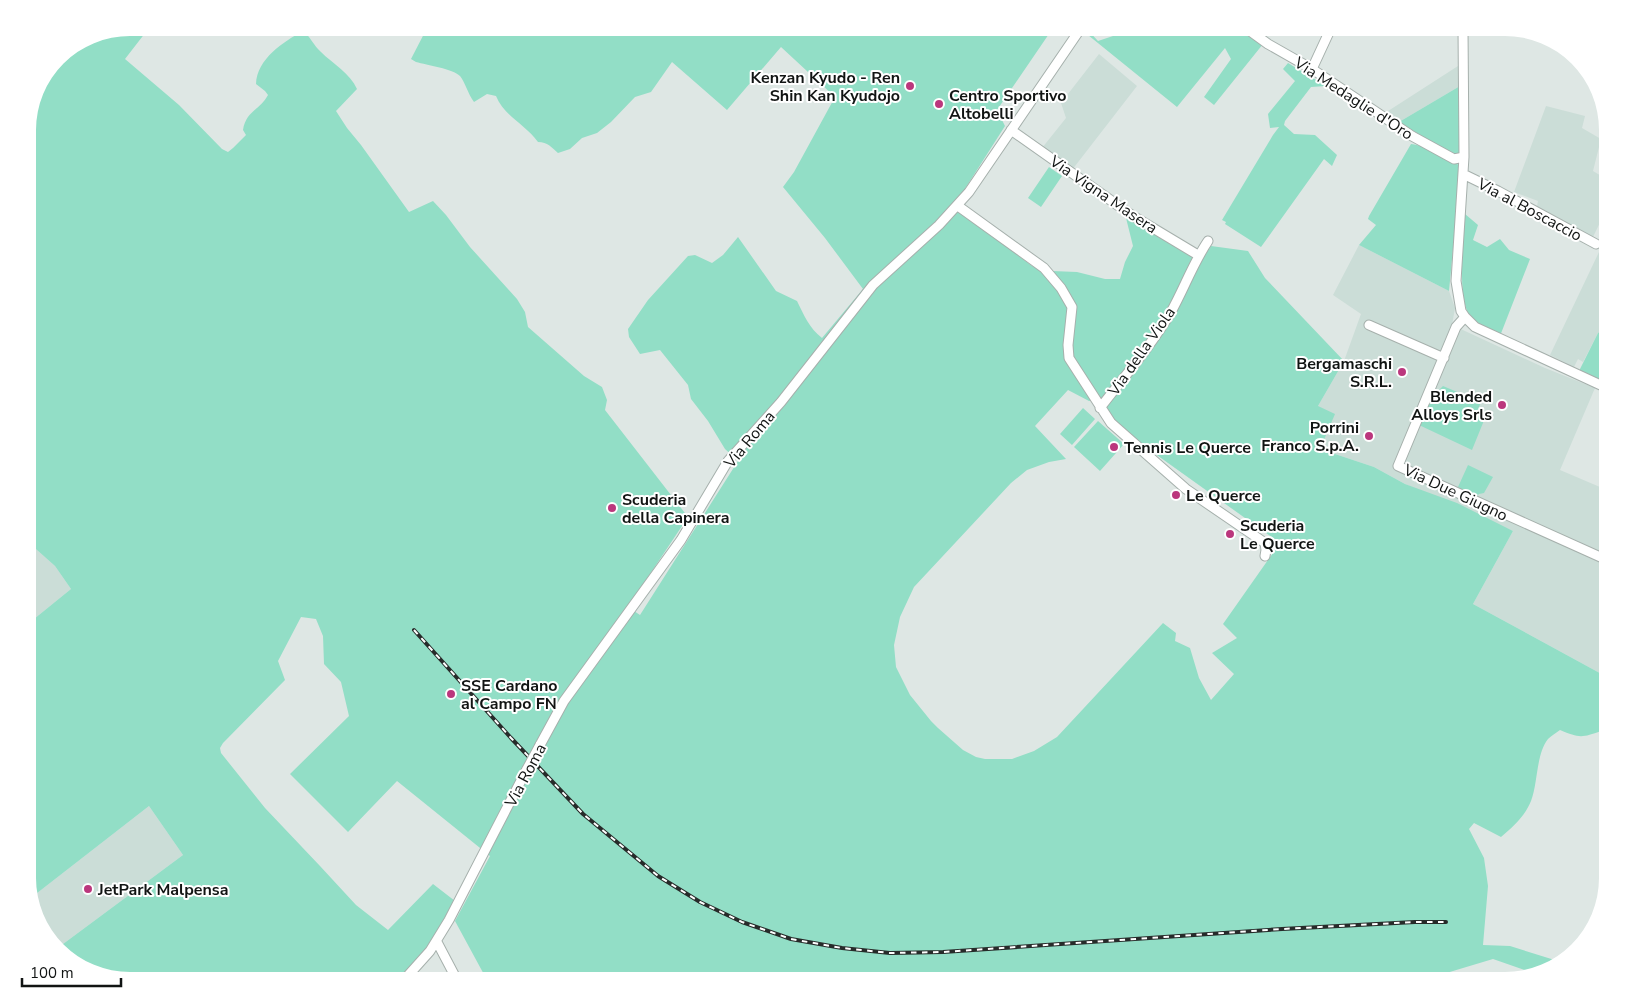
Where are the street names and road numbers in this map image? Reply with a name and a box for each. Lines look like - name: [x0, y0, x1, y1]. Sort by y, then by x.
- street label: Via Medaglie d'Oro: [1289, 52, 1417, 146]
- street label: Via Vigna Masera: [1044, 150, 1162, 239]
- street label: Via al Boscaccio: [1473, 173, 1586, 247]
- street label: Via della Viola: [1102, 303, 1181, 401]
- street label: Via Roma: [719, 406, 780, 474]
- street label: Via Due Giugno: [1399, 459, 1511, 527]
- street label: Via Roma: [500, 740, 552, 812]

